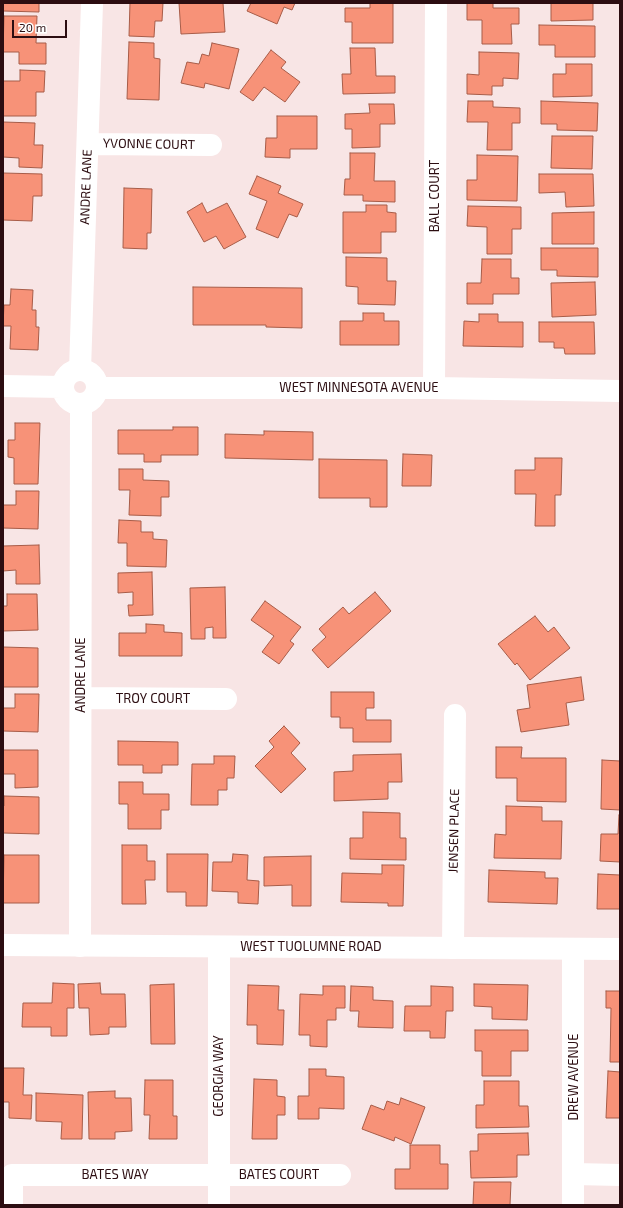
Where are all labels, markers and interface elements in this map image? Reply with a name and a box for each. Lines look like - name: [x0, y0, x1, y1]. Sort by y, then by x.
- scale bar: [14, 12, 69, 38]
- text: 20 m: [19, 20, 46, 34]
- street label: YVONNE COURT: [103, 135, 195, 153]
- street label: ANDRE LANE: [77, 149, 95, 225]
- street label: BALL COURT: [427, 160, 443, 232]
- street label: WEST MINNESOTA AVENUE: [279, 380, 439, 396]
- street label: ANDRE LANE: [73, 637, 89, 713]
- street label: TROY COURT: [116, 691, 190, 707]
- street label: JENSEN PLACE: [445, 789, 463, 873]
- street label: WEST TUOLUMNE ROAD: [240, 939, 382, 955]
- street label: DREW AVENUE: [566, 1033, 582, 1121]
- street label: GEORGIA WAY: [211, 1035, 227, 1117]
- street label: BATES WAY: [81, 1167, 149, 1183]
- street label: BATES COURT: [239, 1167, 319, 1183]

